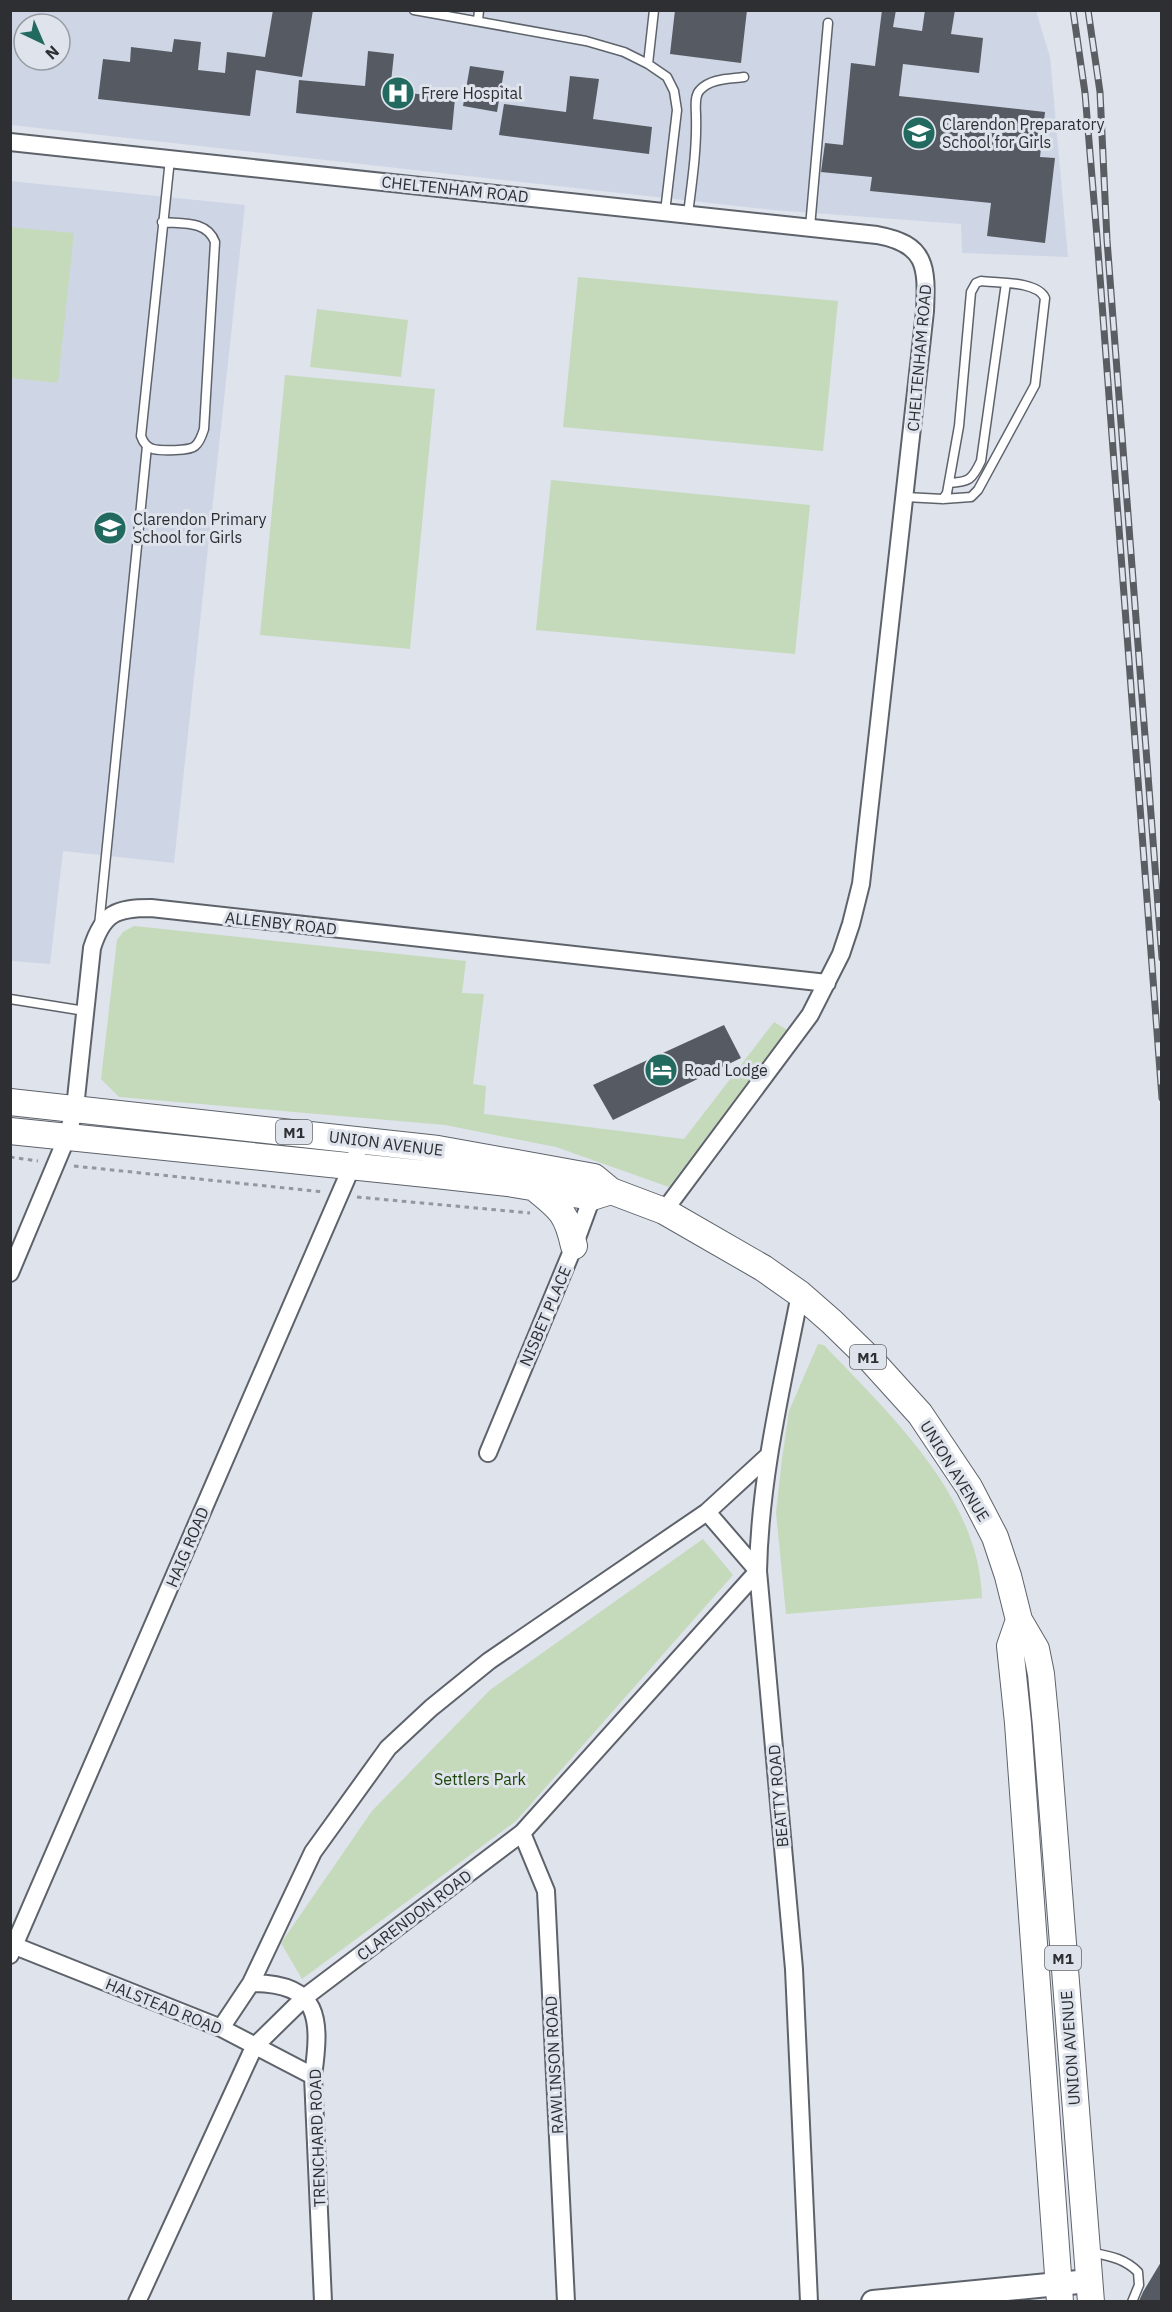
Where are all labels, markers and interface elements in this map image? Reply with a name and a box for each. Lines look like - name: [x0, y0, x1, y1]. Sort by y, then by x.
- north arrow: [12, 12, 72, 72]
- text: N: [41, 42, 64, 64]
- hospital icon: Frere Hospital: [380, 75, 416, 111]
- place label: Frere Hospital: [421, 83, 522, 103]
- place label: Clarendon Preparatory School for Girls: [942, 114, 1104, 152]
- school or university icon: Clarendon Preparatory School for Girls: [901, 115, 937, 151]
- street label: CHELTENHAM ROAD: [380, 171, 530, 207]
- street label: CHELTENHAM ROAD: [903, 284, 935, 432]
- place label: Clarendon Primary School for Girls: [133, 509, 267, 547]
- school or university icon: Clarendon Primary School for Girls: [92, 510, 128, 546]
- street label: ALLENBY ROAD: [224, 907, 338, 939]
- hotel icon: Road Lodge: [643, 1052, 679, 1088]
- place label: Road Lodge: [684, 1060, 768, 1080]
- road number: M1: [276, 1120, 312, 1144]
- street label: UNION AVENUE: [328, 1126, 444, 1160]
- street label: NISBET PLACE: [515, 1263, 575, 1369]
- road number: M1: [850, 1345, 886, 1369]
- street label: UNION AVENUE: [916, 1417, 994, 1525]
- street label: HAIG ROAD: [161, 1504, 213, 1590]
- street label: BEATTY ROAD: [764, 1744, 792, 1848]
- park label: Settlers Park: [434, 1769, 527, 1789]
- street label: CLARENDON ROAD: [353, 1865, 475, 1965]
- road number: M1: [1045, 1946, 1081, 1970]
- street label: HALSTEAD ROAD: [103, 1973, 225, 2039]
- street label: UNION AVENUE: [1056, 1990, 1084, 2106]
- street label: RAWLINSON ROAD: [540, 1995, 568, 2135]
- street label: TRENCHARD ROAD: [305, 2068, 329, 2208]

